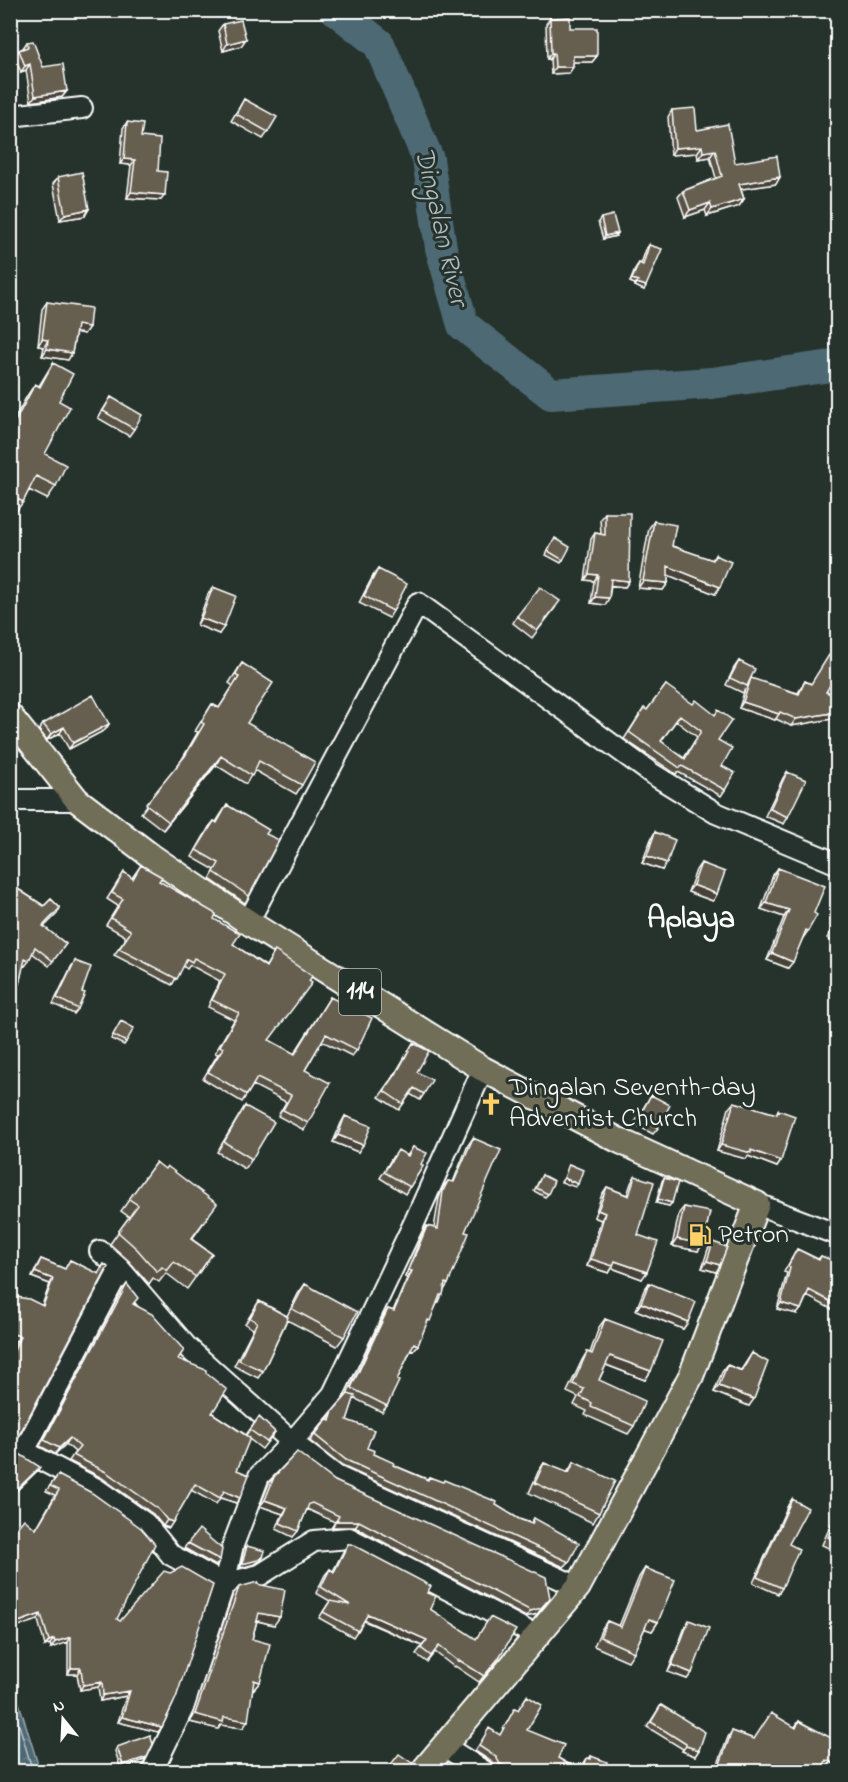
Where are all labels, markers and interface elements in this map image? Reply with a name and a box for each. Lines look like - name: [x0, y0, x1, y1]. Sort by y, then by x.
- water label: Dingalan River: [402, 144, 479, 313]
- district label: Aplaya: [647, 898, 735, 942]
- road number: 114: [339, 969, 381, 1015]
- place label: Dingalan Seventh-day Adventist Church: [508, 1069, 756, 1139]
- church icon: Dingalan Seventh-day Adventist Church: [478, 1091, 504, 1117]
- place label: Petron: [718, 1216, 789, 1255]
- fuel station icon: Petron: [687, 1222, 713, 1248]
- north arrow: [33, 1689, 93, 1749]
- text: N: [50, 1693, 68, 1720]

